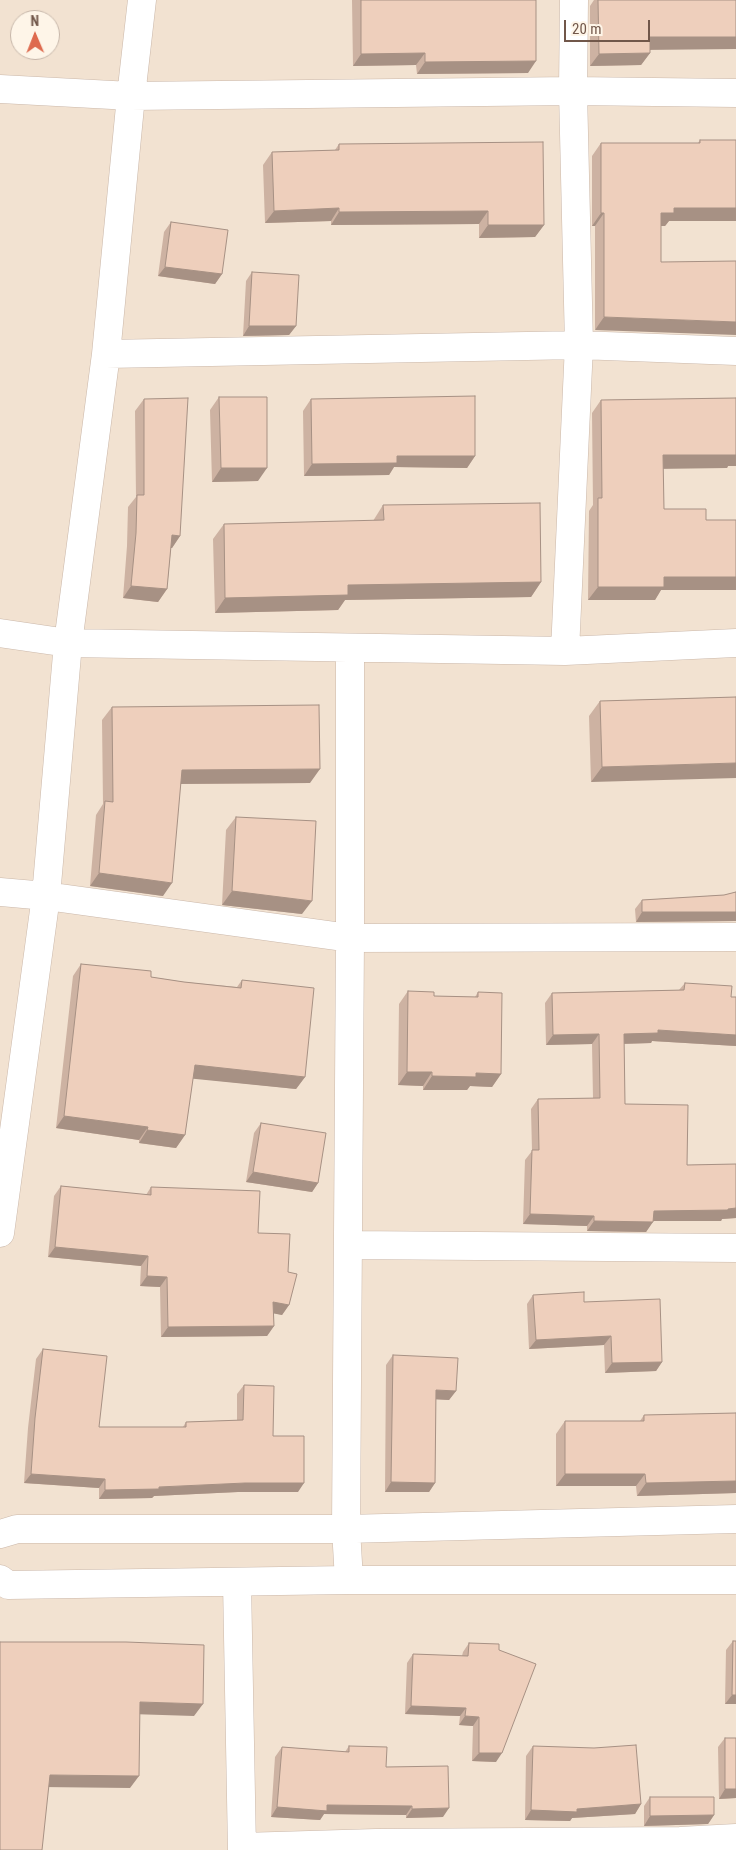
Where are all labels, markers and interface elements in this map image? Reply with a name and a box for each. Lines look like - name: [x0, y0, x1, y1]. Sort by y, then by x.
- north arrow: [10, 10, 60, 60]
- scale bar: [566, 10, 652, 42]
- text: N: [30, 13, 39, 29]
- text: 20 m: [572, 20, 602, 38]

